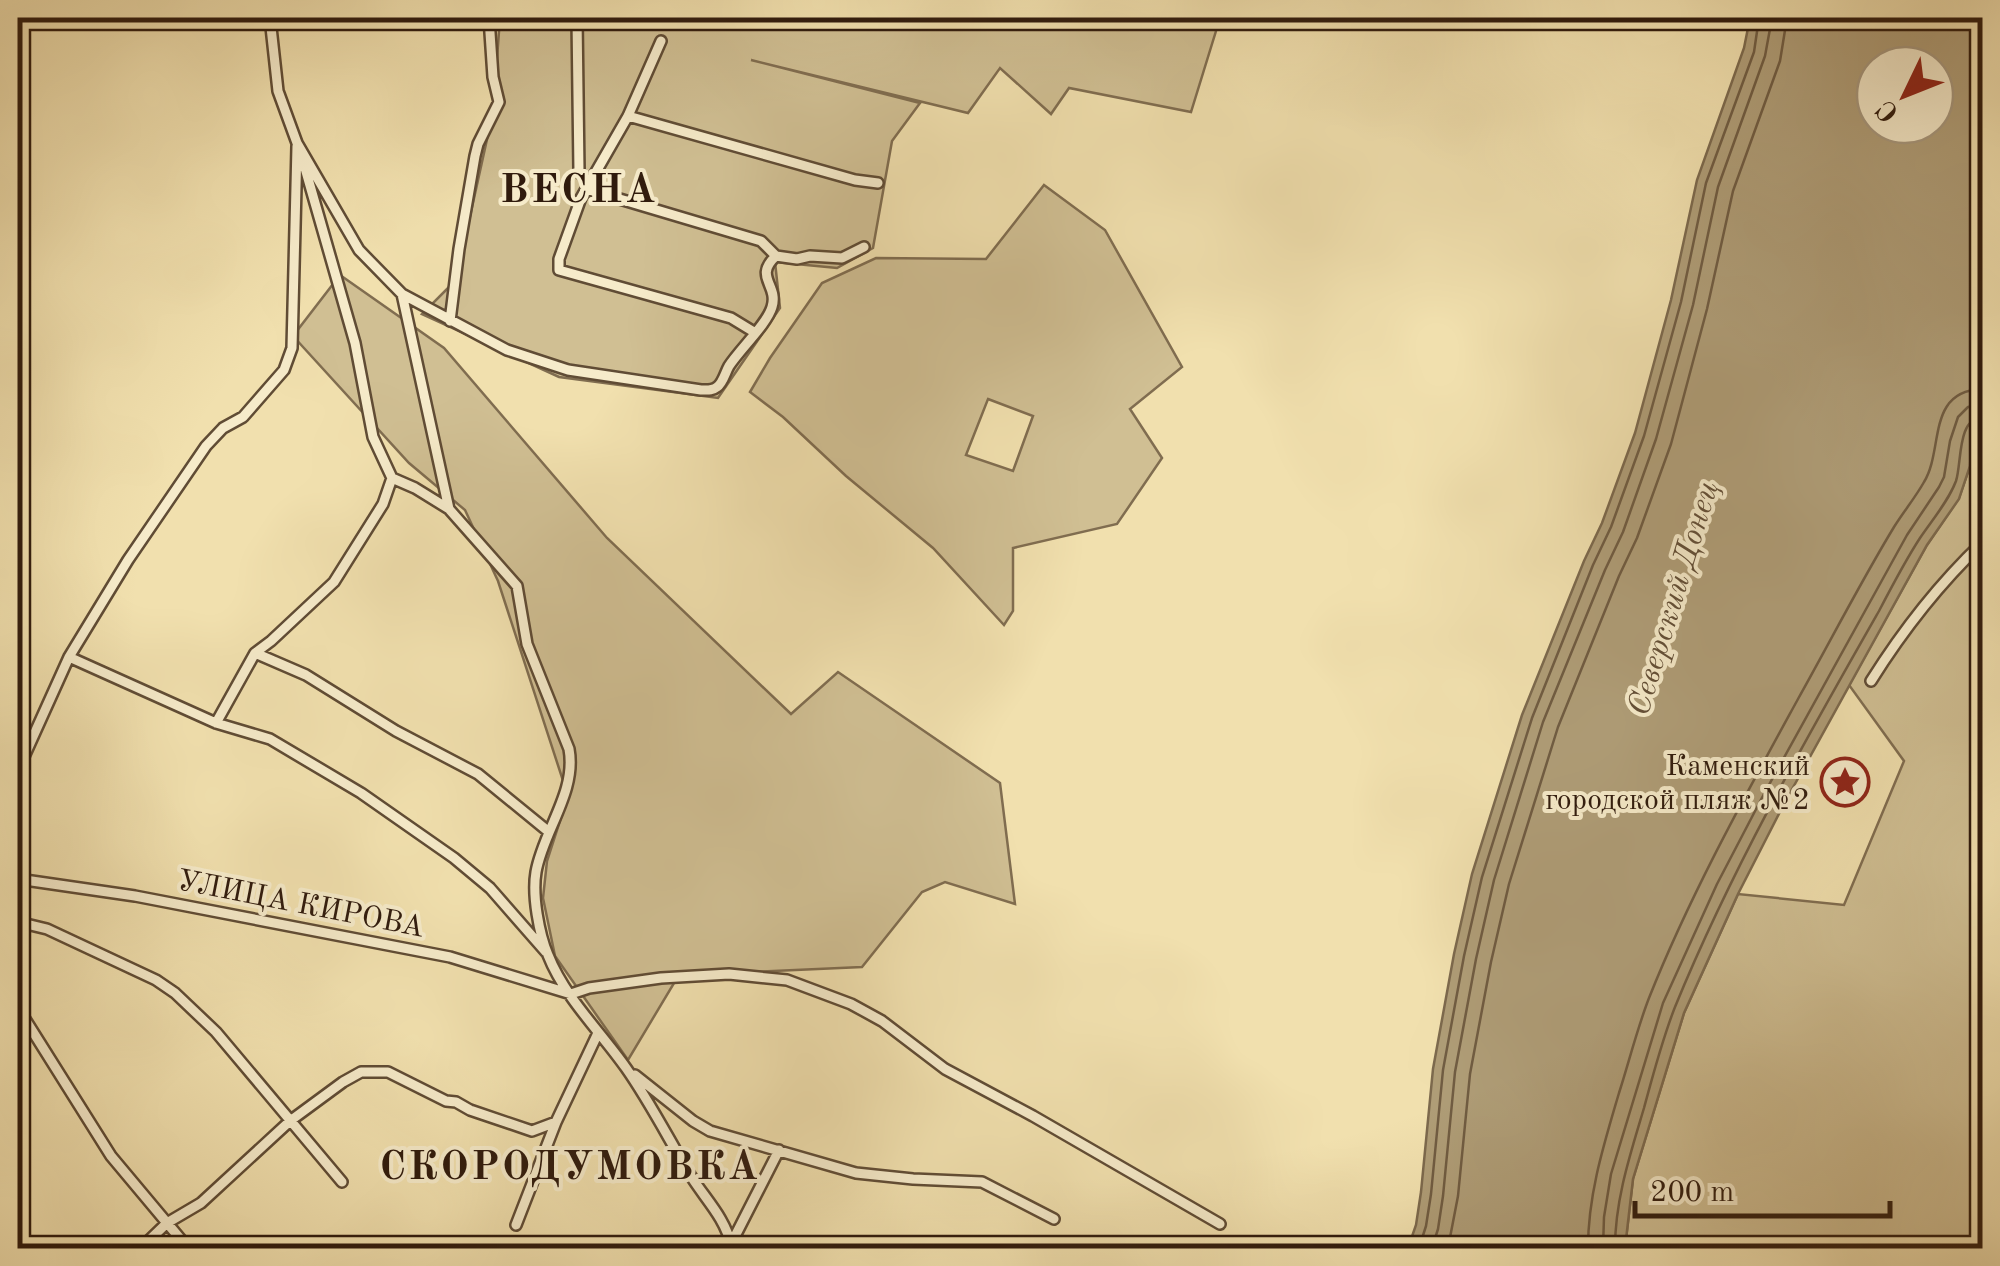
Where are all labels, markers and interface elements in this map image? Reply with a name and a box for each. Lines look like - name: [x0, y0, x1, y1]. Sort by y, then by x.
- north arrow: [1855, 45, 1955, 145]
- text: С: [1872, 94, 1905, 127]
- district label: ВЕСНА: [500, 172, 658, 212]
- water label: Северский Донец: [1624, 478, 1726, 720]
- place label: Каменский городской пляж №2: [1545, 752, 1810, 816]
- place icon: Каменский городской пляж №2: [1819, 756, 1871, 808]
- street label: УЛИЦА КИРОВА: [175, 866, 427, 944]
- district label: СКОРОДУМОВКА: [379, 1149, 761, 1189]
- scale bar: [1635, 1156, 1890, 1218]
- text: 200 m: [1650, 1178, 1734, 1208]

